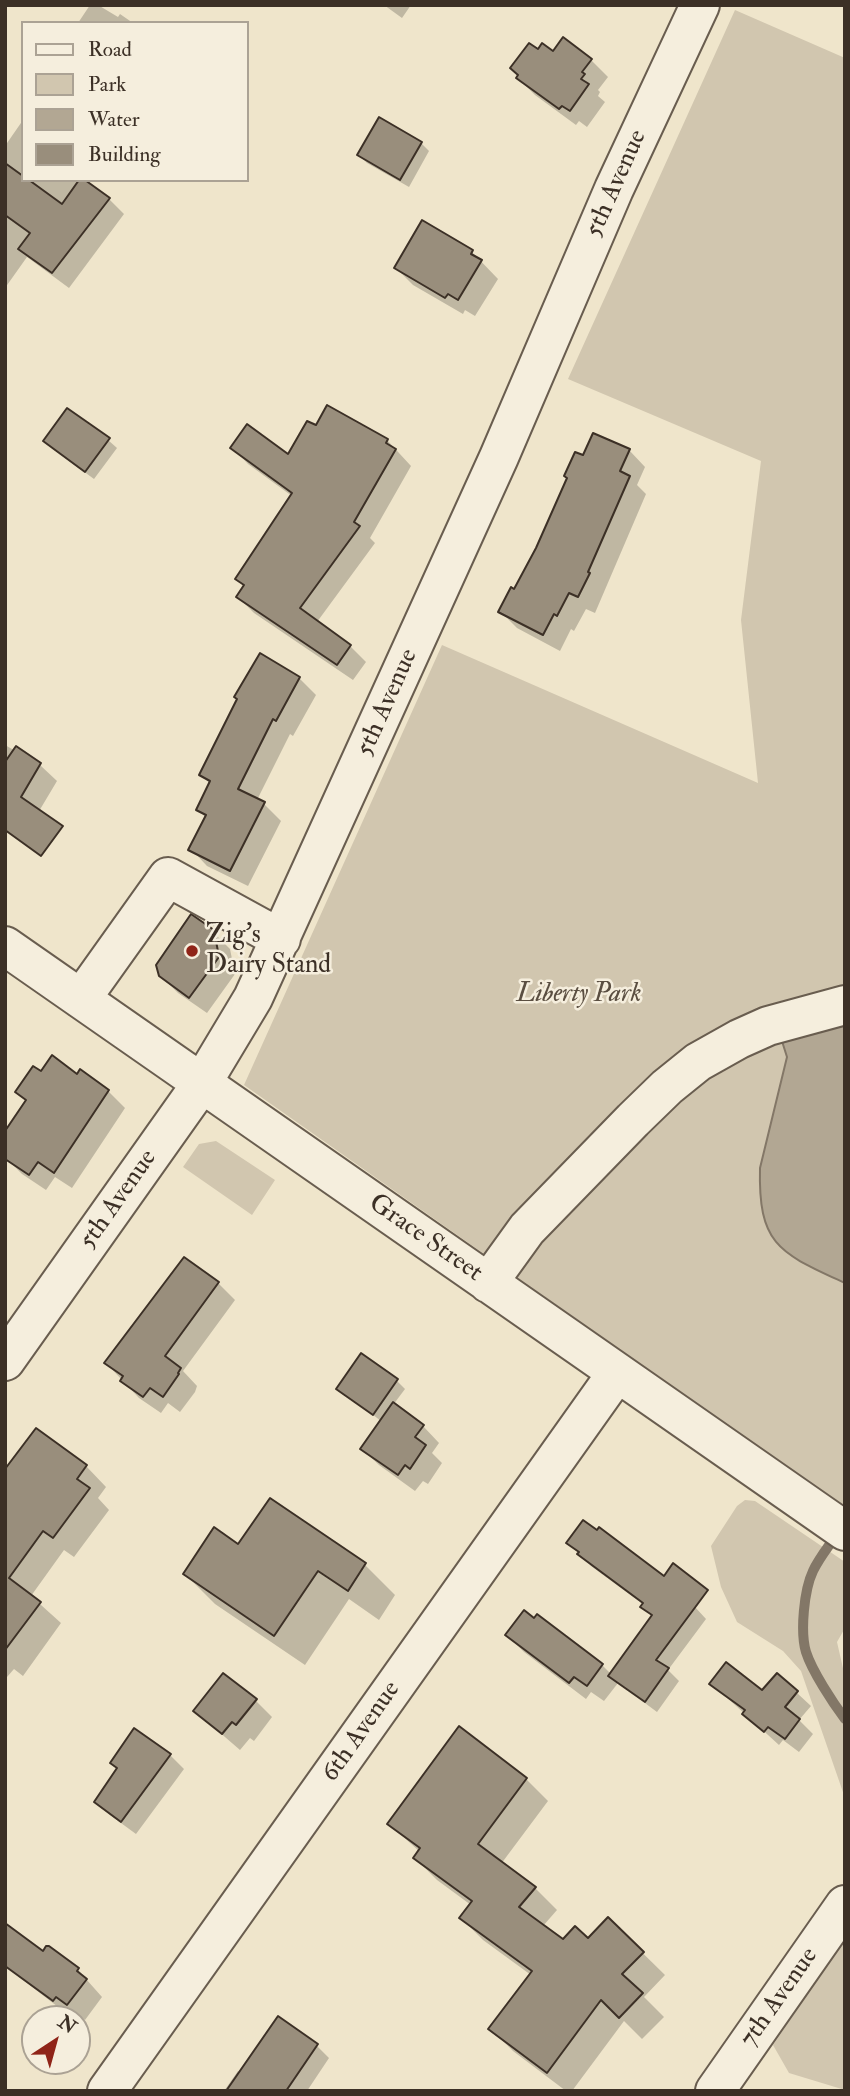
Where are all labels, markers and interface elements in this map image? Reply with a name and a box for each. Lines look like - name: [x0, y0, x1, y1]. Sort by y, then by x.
- legend: [21, 21, 248, 182]
- text: Road: [88, 36, 132, 63]
- text: Park: [88, 71, 126, 98]
- text: Water: [88, 106, 140, 133]
- street label: 5th Avenue: [580, 125, 654, 243]
- text: Building: [88, 141, 161, 168]
- street label: 5th Avenue: [351, 644, 425, 762]
- place label: Zig's Dairy Stand: [206, 920, 331, 982]
- marker: Zig's Dairy Stand: [184, 943, 200, 959]
- park label: Liberty Park: [517, 979, 641, 1011]
- street label: 5th Avenue: [73, 1144, 165, 1256]
- street label: Grace Street: [362, 1188, 488, 1290]
- street label: 6th Avenue: [316, 1676, 408, 1788]
- street label: 7th Avenue: [734, 1942, 826, 2054]
- north arrow: [21, 2005, 91, 2075]
- text: N: [53, 2010, 81, 2039]

